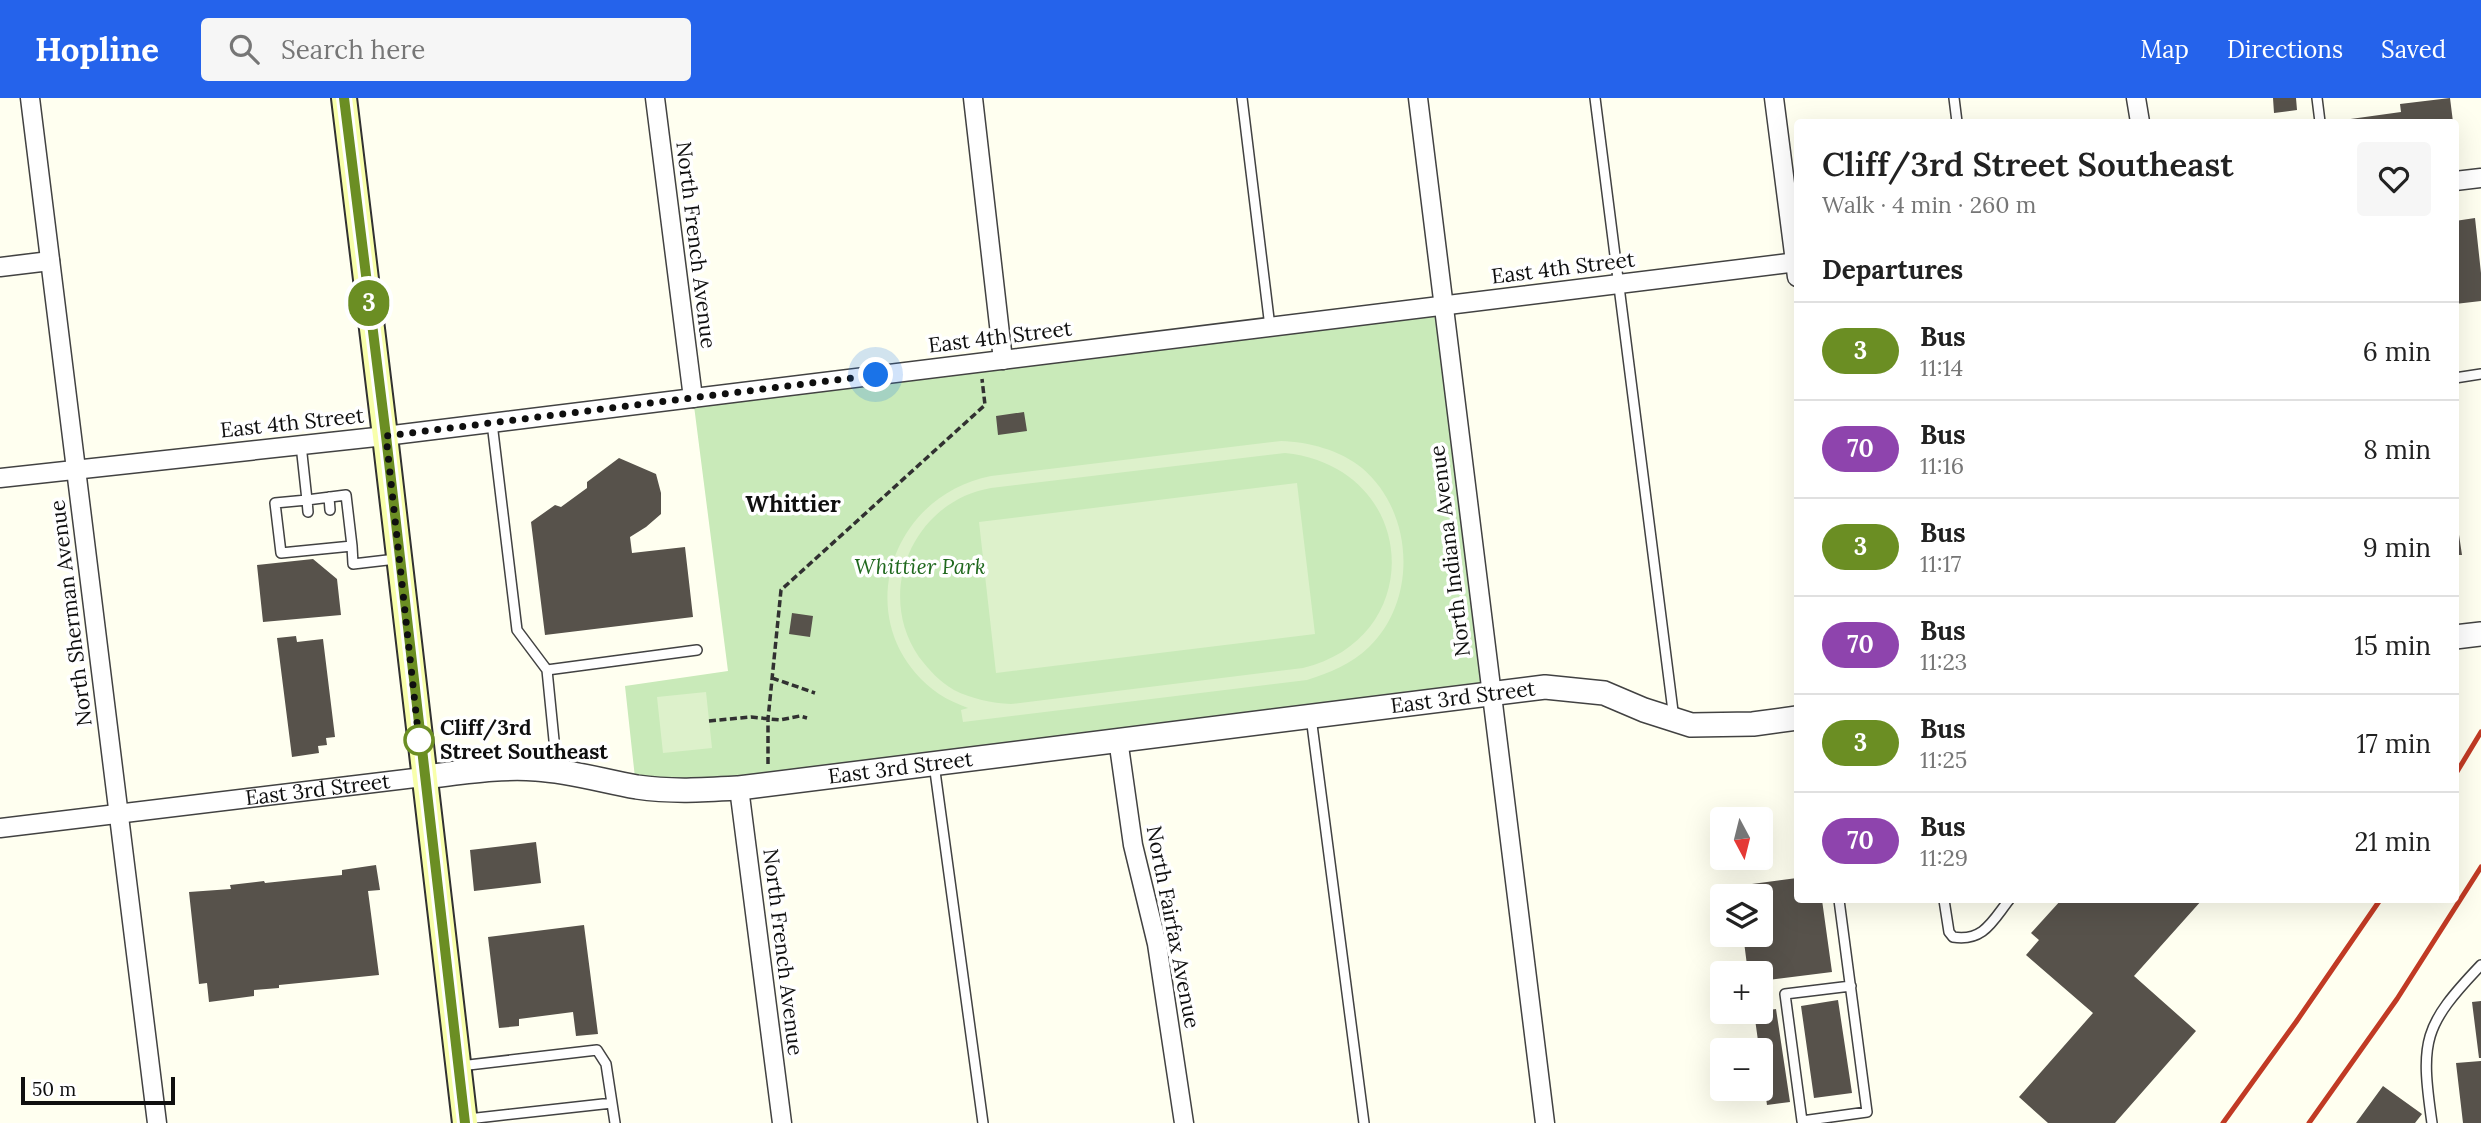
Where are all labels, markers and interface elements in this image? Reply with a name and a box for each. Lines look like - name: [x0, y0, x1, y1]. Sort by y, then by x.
- search box: [201, 18, 691, 81]
- text: Hopline: [35, 28, 159, 70]
- icon: search: [225, 30, 263, 68]
- text: Search here: [281, 33, 425, 66]
- text: Map: [2140, 34, 2189, 65]
- text: Directions: [2227, 34, 2343, 65]
- text: Saved: [2381, 34, 2446, 65]
- street label: North French Avenue: [670, 140, 723, 350]
- button: heart: [2357, 142, 2431, 216]
- text: Cliff/3rd Street Southeast: [1822, 143, 2234, 185]
- text: Walk · 4 min · 260 m: [1822, 190, 2036, 219]
- street label: East 4th Street: [1490, 245, 1637, 290]
- text: Departures: [1822, 253, 1963, 286]
- line badge: 3: [346, 280, 392, 326]
- text: 3: [362, 287, 376, 318]
- street label: East 4th Street: [927, 314, 1074, 359]
- text: Bus: [1920, 320, 1966, 353]
- text: 3: [1854, 335, 1867, 366]
- text: 6 min: [2363, 335, 2431, 368]
- text: 11:14: [1920, 353, 1963, 382]
- your location: [858, 357, 893, 392]
- street label: East 4th Street: [219, 401, 366, 443]
- text: Bus: [1920, 418, 1966, 451]
- text: 70: [1847, 433, 1874, 464]
- text: 8 min: [2363, 433, 2431, 466]
- street label: North Indiana Avenue: [1423, 444, 1476, 658]
- text: 11:16: [1920, 451, 1964, 480]
- district label: Whittier: [745, 489, 841, 518]
- street label: North Sherman Avenue: [43, 498, 98, 728]
- text: Bus: [1920, 516, 1966, 549]
- text: 3: [1854, 531, 1867, 562]
- text: 9 min: [2363, 531, 2431, 564]
- text: 11:17: [1920, 549, 1961, 578]
- park label: Whittier Park: [854, 553, 986, 580]
- text: Bus: [1920, 614, 1966, 647]
- text: 70: [1847, 629, 1874, 660]
- text: 15 min: [2354, 629, 2431, 662]
- text: 11:23: [1920, 647, 1967, 676]
- street label: East 3rd Street: [1389, 674, 1538, 719]
- text: Bus: [1920, 712, 1966, 745]
- place label: Cliff/3rd Street Southeast: [440, 714, 608, 765]
- marker: Cliff/3rd Street Southeast: [404, 725, 434, 755]
- text: 3: [1854, 727, 1867, 758]
- text: 17 min: [2356, 727, 2431, 760]
- street label: East 3rd Street: [826, 745, 975, 790]
- text: 11:25: [1920, 745, 1967, 774]
- street label: East 3rd Street: [244, 767, 392, 811]
- north arrow: [1710, 807, 1773, 870]
- map controls: [1710, 807, 1773, 1101]
- text: Bus: [1920, 810, 1966, 843]
- street label: North Fairfax Avenue: [1141, 823, 1206, 1031]
- text: 70: [1847, 825, 1874, 856]
- text: 21 min: [2354, 825, 2431, 858]
- text: 11:29: [1920, 843, 1968, 872]
- street label: North French Avenue: [757, 847, 810, 1057]
- button: layers: [1710, 884, 1773, 947]
- button: +: [1710, 961, 1773, 1024]
- button: −: [1710, 1038, 1773, 1101]
- scale bar: [21, 1074, 175, 1106]
- text: 50 m: [32, 1077, 76, 1101]

